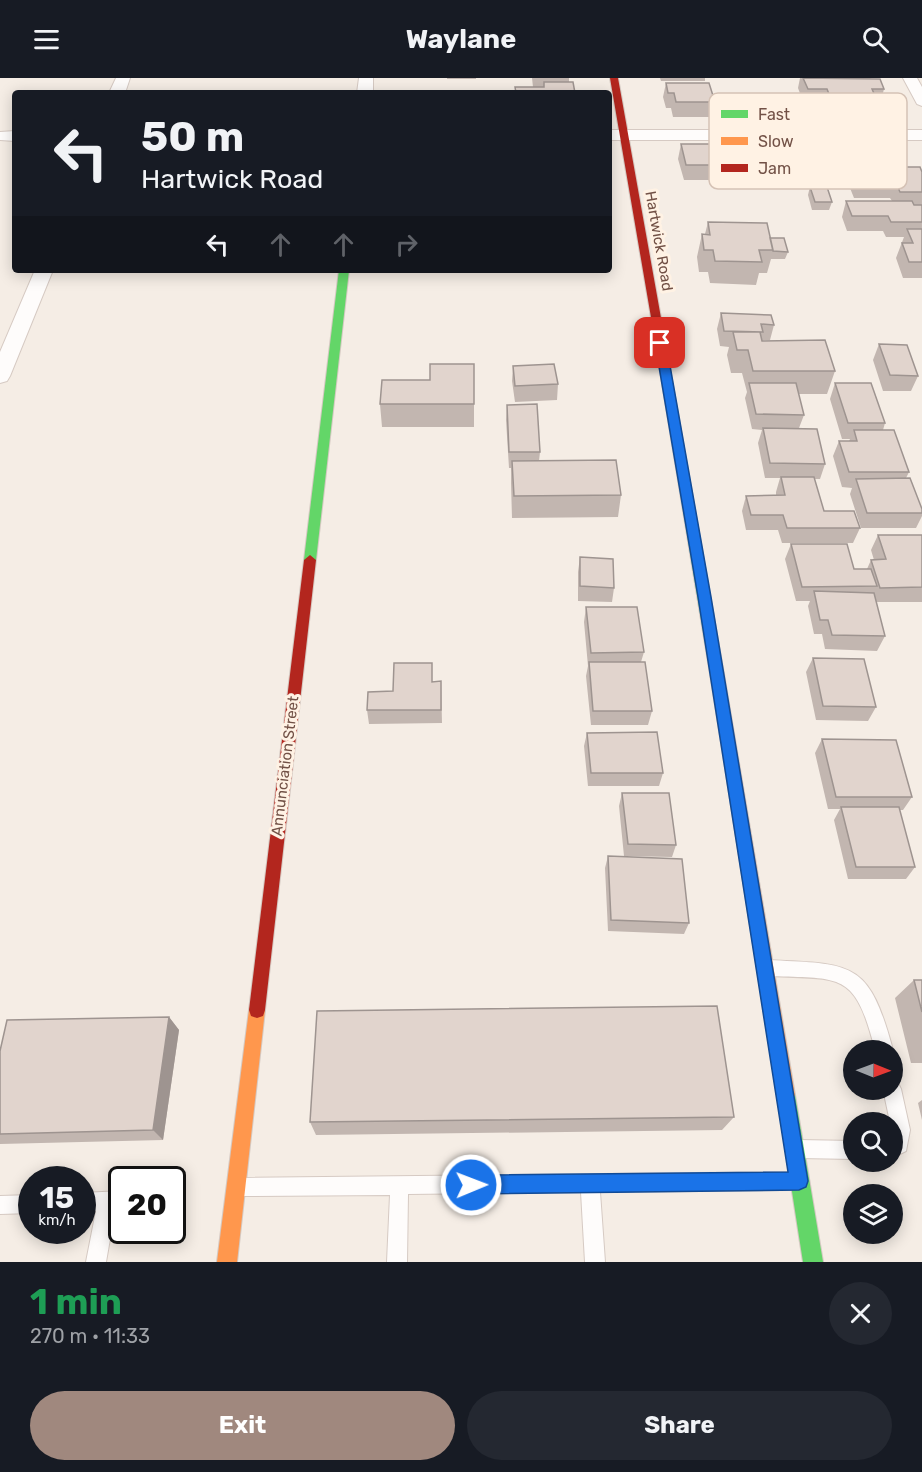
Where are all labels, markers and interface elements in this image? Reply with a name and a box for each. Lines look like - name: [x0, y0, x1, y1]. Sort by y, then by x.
- icon: menu: [30, 23, 63, 56]
- text: Waylane: [406, 23, 516, 55]
- icon: search: [859, 23, 892, 56]
- legend: [709, 93, 907, 189]
- text: Fast: [758, 105, 790, 124]
- text: 50 m: [141, 112, 244, 162]
- icon: left: [42, 114, 120, 192]
- text: Slow: [758, 132, 794, 151]
- text: Jam: [758, 159, 791, 178]
- text: Hartwick Road: [141, 163, 323, 195]
- street label: Hartwick Road: [641, 190, 677, 292]
- icon: left: [201, 228, 234, 261]
- icon: ahead: [264, 228, 297, 261]
- icon: ahead: [327, 228, 360, 261]
- icon: right: [390, 228, 423, 261]
- pin: [634, 317, 685, 368]
- icon: arrive: [643, 326, 676, 359]
- street label: Annunciation Street: [267, 695, 303, 837]
- north arrow: [843, 1040, 903, 1100]
- map controls: [843, 1040, 903, 1244]
- button: search: [843, 1112, 903, 1172]
- position arrow: [439, 1153, 503, 1217]
- speed limit sign: 20: [108, 1166, 186, 1244]
- text: 15: [40, 1180, 74, 1216]
- button: layers: [843, 1184, 903, 1244]
- text: km/h: [38, 1211, 76, 1229]
- text: 1 min: [30, 1280, 122, 1323]
- button: close: [829, 1282, 892, 1345]
- text: 270 m · 11:33: [30, 1324, 150, 1348]
- button: Exit: [30, 1391, 455, 1460]
- button: Share: [467, 1391, 892, 1460]

